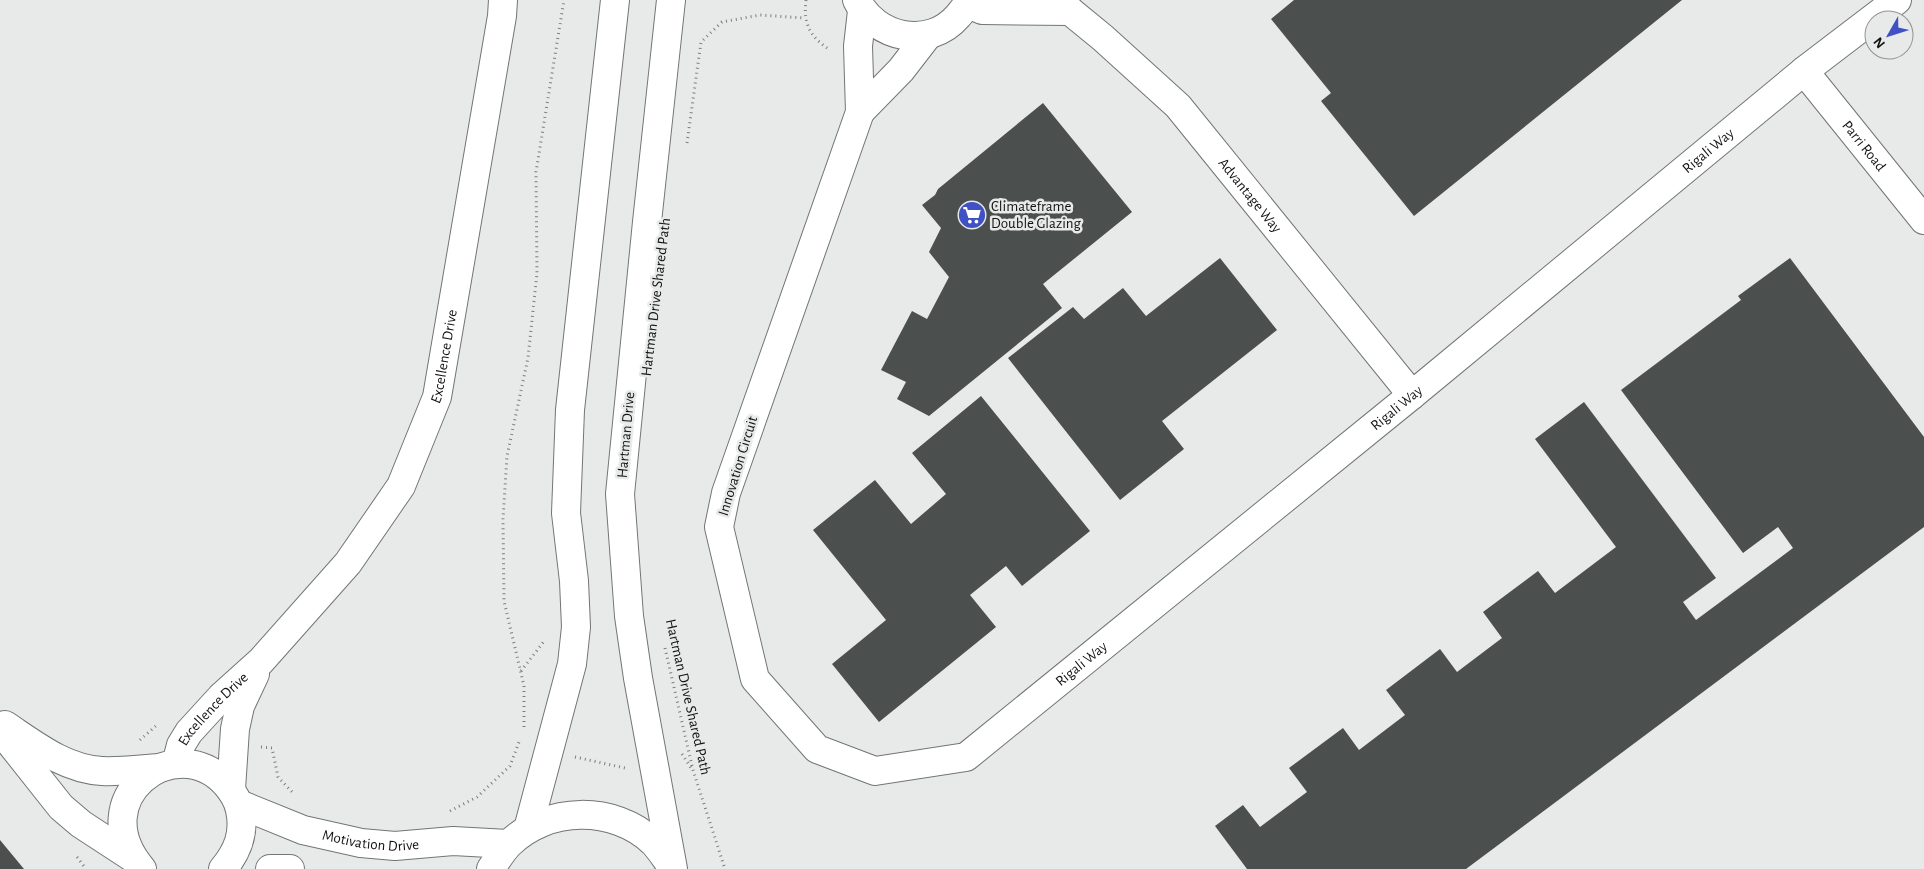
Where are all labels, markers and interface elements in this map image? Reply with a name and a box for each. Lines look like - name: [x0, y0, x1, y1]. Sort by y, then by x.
- north arrow: [1864, 10, 1914, 60]
- text: N: [1871, 34, 1888, 51]
- street label: Parri Road: [1840, 118, 1889, 174]
- street label: Rigali Way: [1679, 125, 1737, 176]
- street label: Advantage Way: [1216, 155, 1285, 236]
- place label: Climateframe Double Glazing: [991, 199, 1082, 231]
- supermarket icon: Climateframe Double Glazing: [957, 200, 987, 230]
- street label: Hartman Drive Shared Path: [639, 217, 673, 377]
- street label: Excellence Drive: [428, 308, 459, 405]
- street label: Rigali Way: [1368, 382, 1426, 433]
- street label: Hartman Drive: [615, 391, 637, 479]
- street label: Innovation Circuit: [716, 414, 760, 518]
- street label: Hartman Drive Shared Path: [663, 618, 713, 776]
- street label: Rigali Way: [1053, 638, 1110, 689]
- street label: Excellence Drive: [175, 669, 251, 748]
- street label: Motivation Drive: [321, 827, 420, 854]

